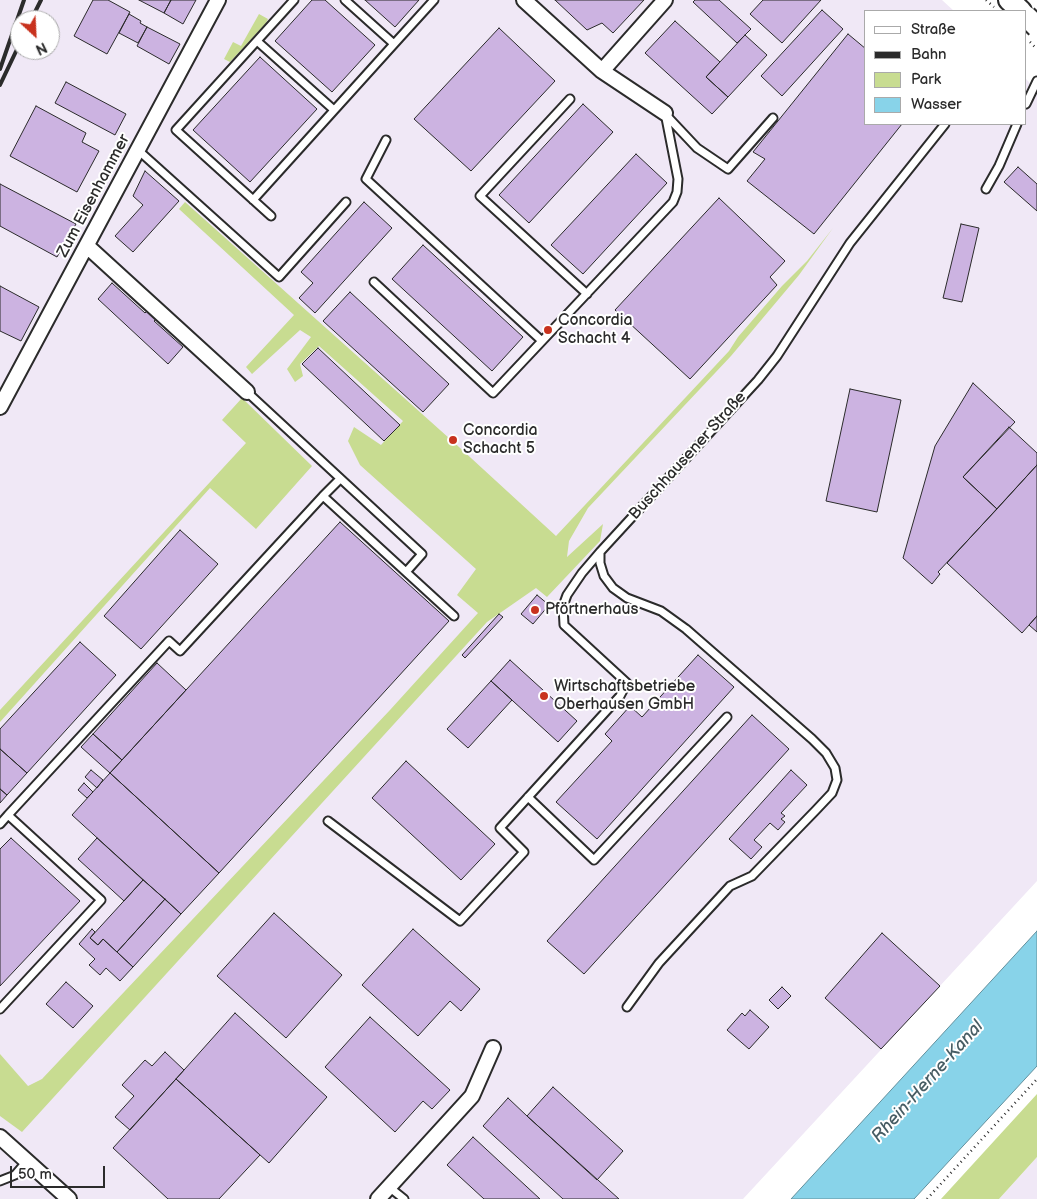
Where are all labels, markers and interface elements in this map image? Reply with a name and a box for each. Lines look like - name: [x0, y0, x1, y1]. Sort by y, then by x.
- north arrow: [10, 10, 60, 60]
- legend: [864, 10, 1027, 125]
- text: Straße: [911, 20, 956, 39]
- text: N: [33, 38, 49, 58]
- text: Bahn: [911, 45, 947, 64]
- text: Park: [911, 70, 941, 89]
- text: Wasser: [911, 95, 961, 114]
- street label: Zum Eisenhammer: [54, 131, 134, 261]
- place label: Concordia Schacht 4: [558, 311, 633, 349]
- marker: Concordia Schacht 4: [542, 324, 554, 336]
- street label: Buschhausener Straße: [625, 388, 751, 524]
- place label: Concordia Schacht 5: [463, 421, 538, 459]
- marker: Concordia Schacht 5: [447, 434, 459, 446]
- place label: Pförtnerhaus: [545, 600, 638, 620]
- marker: Pförtnerhaus: [529, 604, 541, 616]
- place label: Wirtschaftsbetriebe Oberhausen GmbH: [554, 677, 695, 715]
- marker: Wirtschaftsbetriebe Oberhausen GmbH: [538, 690, 550, 702]
- water label: Rhein-Herne-Kanal: [867, 1016, 989, 1148]
- scale bar: [12, 1156, 108, 1188]
- text: 50 m: [18, 1165, 52, 1184]

